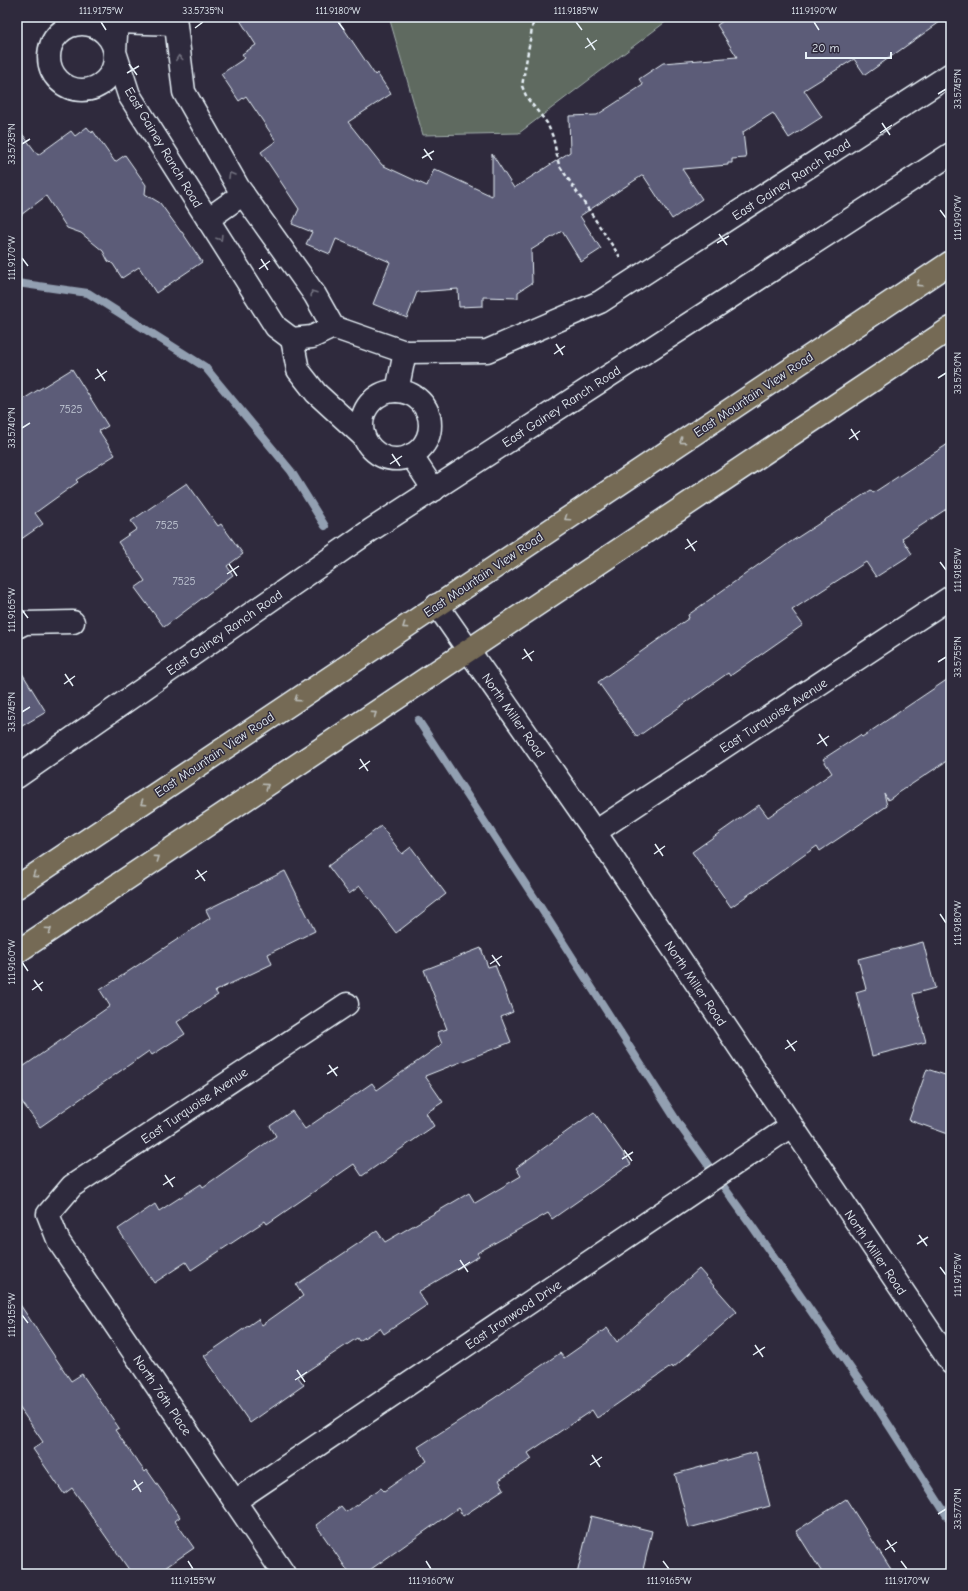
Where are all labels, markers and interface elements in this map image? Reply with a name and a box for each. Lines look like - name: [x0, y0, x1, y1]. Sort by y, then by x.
- text: 111.9175°W: [79, 5, 123, 17]
- text: 33.5735°N: [182, 5, 224, 17]
- text: 111.9180°W: [315, 5, 361, 17]
- text: 111.9185°W: [554, 5, 599, 17]
- text: 111.9190°W: [791, 5, 837, 17]
- scale bar: [806, 34, 891, 60]
- text: 20 m: [812, 41, 840, 55]
- one-way arrow: [175, 55, 184, 61]
- text: 33.5745°N: [952, 69, 964, 109]
- street label: East Gainey Ranch Road: [122, 84, 206, 210]
- text: 33.5735°N: [6, 123, 18, 165]
- street label: East Gainey Ranch Road: [729, 136, 853, 223]
- one-way arrow: [229, 172, 236, 179]
- text: 111.9190°W: [952, 195, 964, 241]
- one-way arrow: [215, 233, 222, 240]
- text: 111.9170°W: [6, 235, 18, 280]
- one-way arrow: [916, 279, 923, 286]
- one-way arrow: [310, 290, 318, 297]
- street label: East Mountain View Road: [691, 349, 816, 440]
- text: 33.5750°N: [952, 352, 964, 394]
- street label: East Gainey Ranch Road: [499, 363, 623, 450]
- house number: 7525: [60, 403, 82, 416]
- text: 33.5740°N: [6, 408, 18, 448]
- one-way arrow: [679, 436, 686, 444]
- one-way arrow: [564, 513, 571, 521]
- house number: 7525: [156, 519, 178, 532]
- street label: East Mountain View Road: [421, 529, 546, 620]
- text: 111.9185°W: [952, 547, 964, 592]
- house number: 7525: [173, 575, 195, 588]
- text: 111.9165°W: [6, 587, 18, 632]
- street label: East Gainey Ranch Road: [163, 587, 285, 678]
- one-way arrow: [402, 622, 409, 629]
- text: 33.5755°N: [952, 636, 964, 678]
- street label: North Miller Road: [479, 670, 548, 760]
- street label: East Turquoise Avenue: [717, 675, 830, 756]
- text: 33.5745°N: [6, 692, 18, 732]
- one-way arrow: [294, 694, 301, 702]
- street label: East Mountain View Road: [152, 709, 277, 800]
- one-way arrow: [369, 711, 376, 718]
- one-way arrow: [261, 784, 268, 791]
- one-way arrow: [140, 798, 147, 805]
- one-way arrow: [153, 856, 160, 863]
- one-way arrow: [32, 870, 39, 877]
- text: 111.9180°W: [952, 900, 964, 946]
- one-way arrow: [45, 928, 52, 935]
- street label: North Miller Road: [662, 938, 730, 1029]
- text: 111.9160°W: [6, 939, 18, 985]
- street label: East Turquoise Avenue: [138, 1064, 251, 1147]
- street label: North Miller Road: [842, 1207, 910, 1298]
- text: 111.9175°W: [952, 1253, 964, 1297]
- street label: East Ironwood Drive: [462, 1276, 565, 1352]
- text: 111.9155°W: [6, 1292, 18, 1337]
- street label: North 76th Place: [130, 1352, 195, 1439]
- text: 33.5770°N: [952, 1488, 964, 1530]
- text: 111.9155°W: [171, 1575, 216, 1587]
- text: 111.9160°W: [408, 1575, 454, 1587]
- text: 111.9165°W: [647, 1575, 692, 1587]
- text: 111.9170°W: [885, 1575, 930, 1587]

